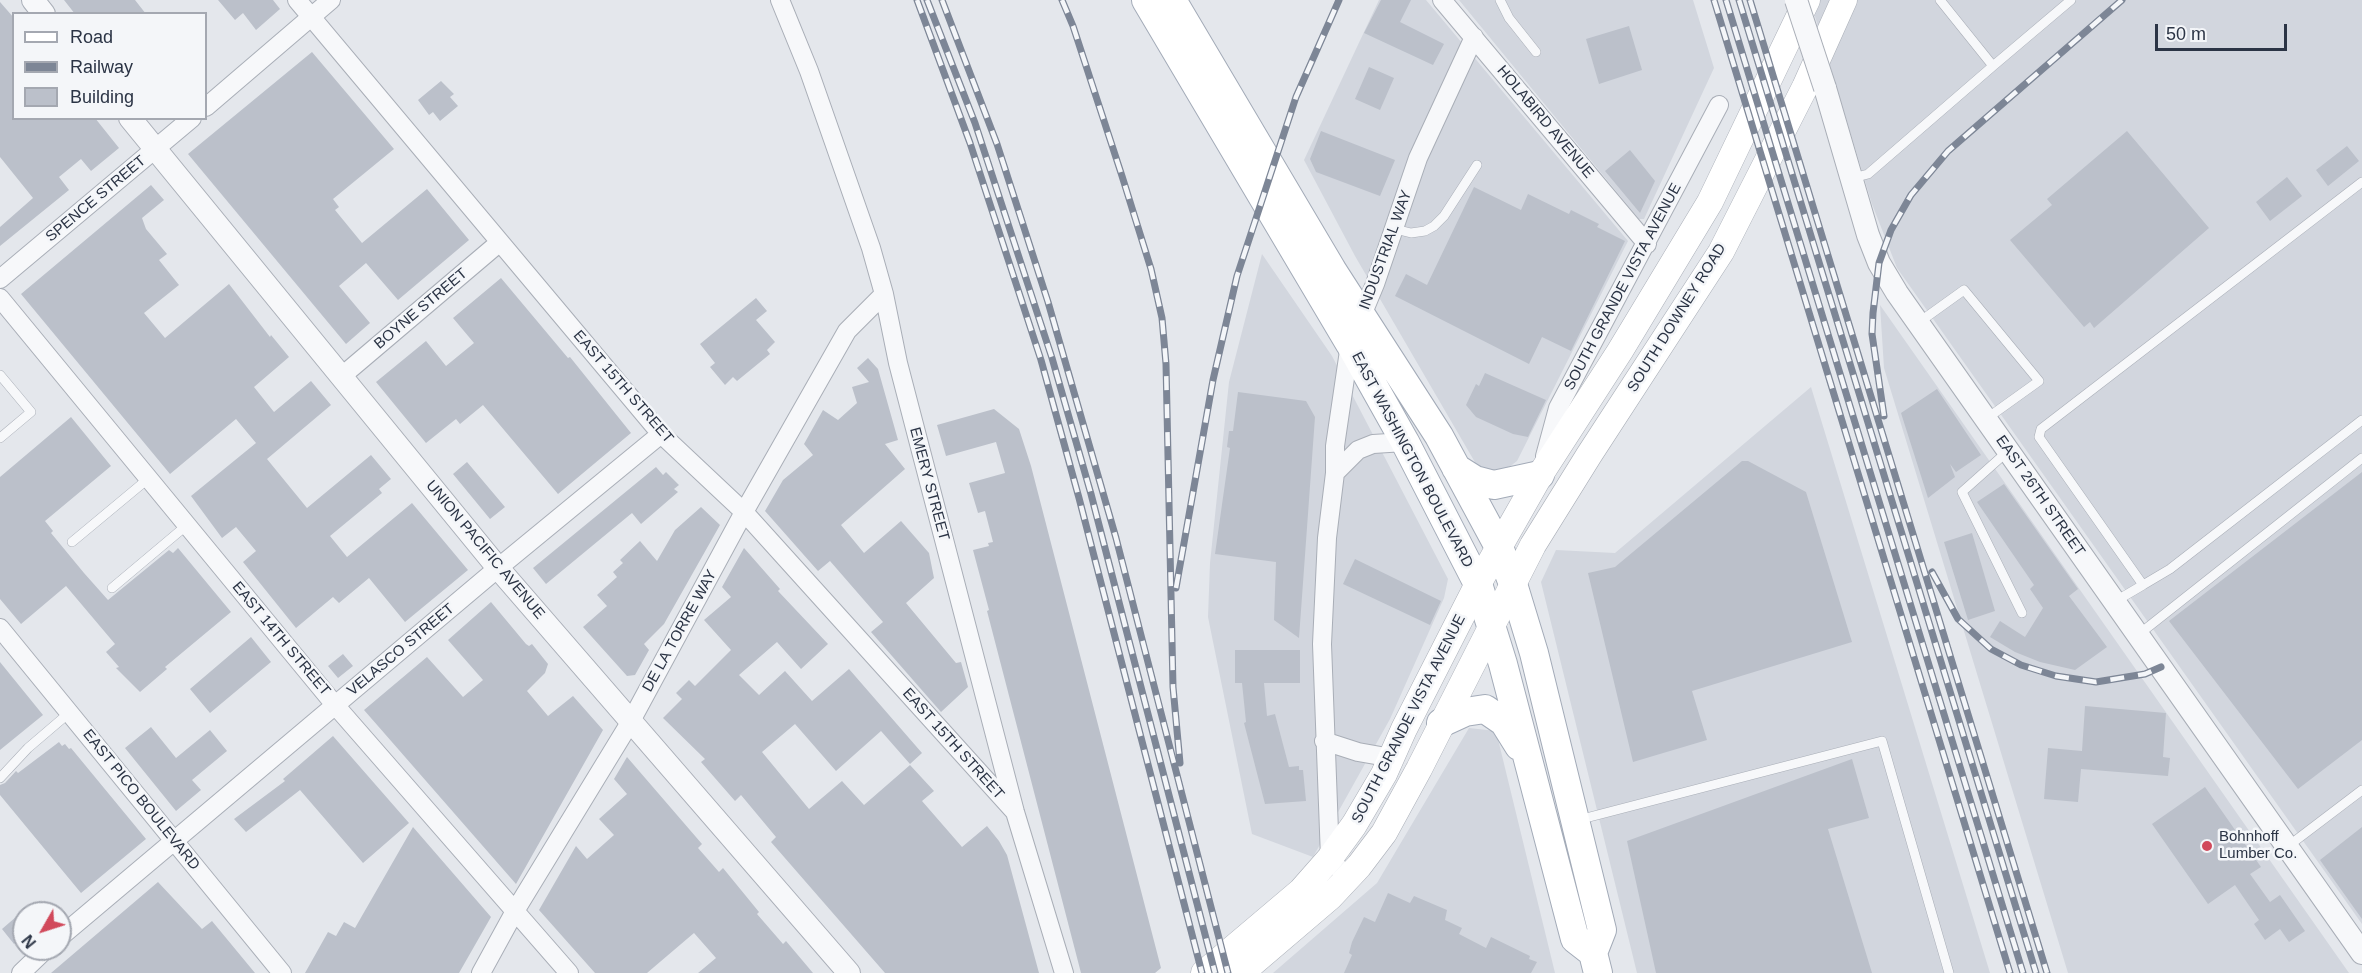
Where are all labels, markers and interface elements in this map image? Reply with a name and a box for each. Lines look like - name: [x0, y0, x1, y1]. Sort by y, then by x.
- legend: [12, 12, 207, 120]
- scale bar: [2158, 12, 2290, 50]
- text: 50 m: [2166, 24, 2206, 44]
- text: Road: [70, 27, 113, 47]
- text: Railway: [70, 57, 133, 77]
- street label: HOLABIRD AVENUE: [1493, 62, 1597, 182]
- text: Building: [70, 87, 134, 107]
- street label: SPENCE STREET: [42, 152, 150, 246]
- street label: SOUTH GRANDE VISTA AVENUE: [1561, 180, 1685, 394]
- street label: INDUSTRIAL WAY: [1356, 188, 1416, 312]
- street label: SOUTH DOWNEY ROAD: [1624, 240, 1730, 396]
- street label: BOYNE STREET: [371, 265, 471, 353]
- street label: EAST 15TH STREET: [569, 327, 677, 447]
- street label: EAST WASHINGTON BOULEVARD: [1347, 349, 1477, 571]
- street label: EMERY STREET: [905, 425, 953, 543]
- street label: EAST 26TH STREET: [1992, 432, 2088, 560]
- street label: UNION PACIFIC AVENUE: [422, 477, 548, 623]
- street label: DE LA TORRE WAY: [639, 567, 721, 695]
- street label: EAST 14TH STREET: [228, 578, 334, 700]
- street label: VELASCO STREET: [344, 600, 458, 700]
- street label: SOUTH GRANDE VISTA AVENUE: [1348, 612, 1470, 826]
- street label: EAST 15TH STREET: [898, 685, 1008, 803]
- street label: EAST PICO BOULEVARD: [79, 726, 203, 874]
- place label: Bohnhoff Lumber Co.: [2219, 828, 2297, 863]
- marker: Bohnhoff Lumber Co.: [2200, 839, 2214, 853]
- north arrow: [12, 901, 72, 961]
- text: N: [19, 932, 39, 951]

